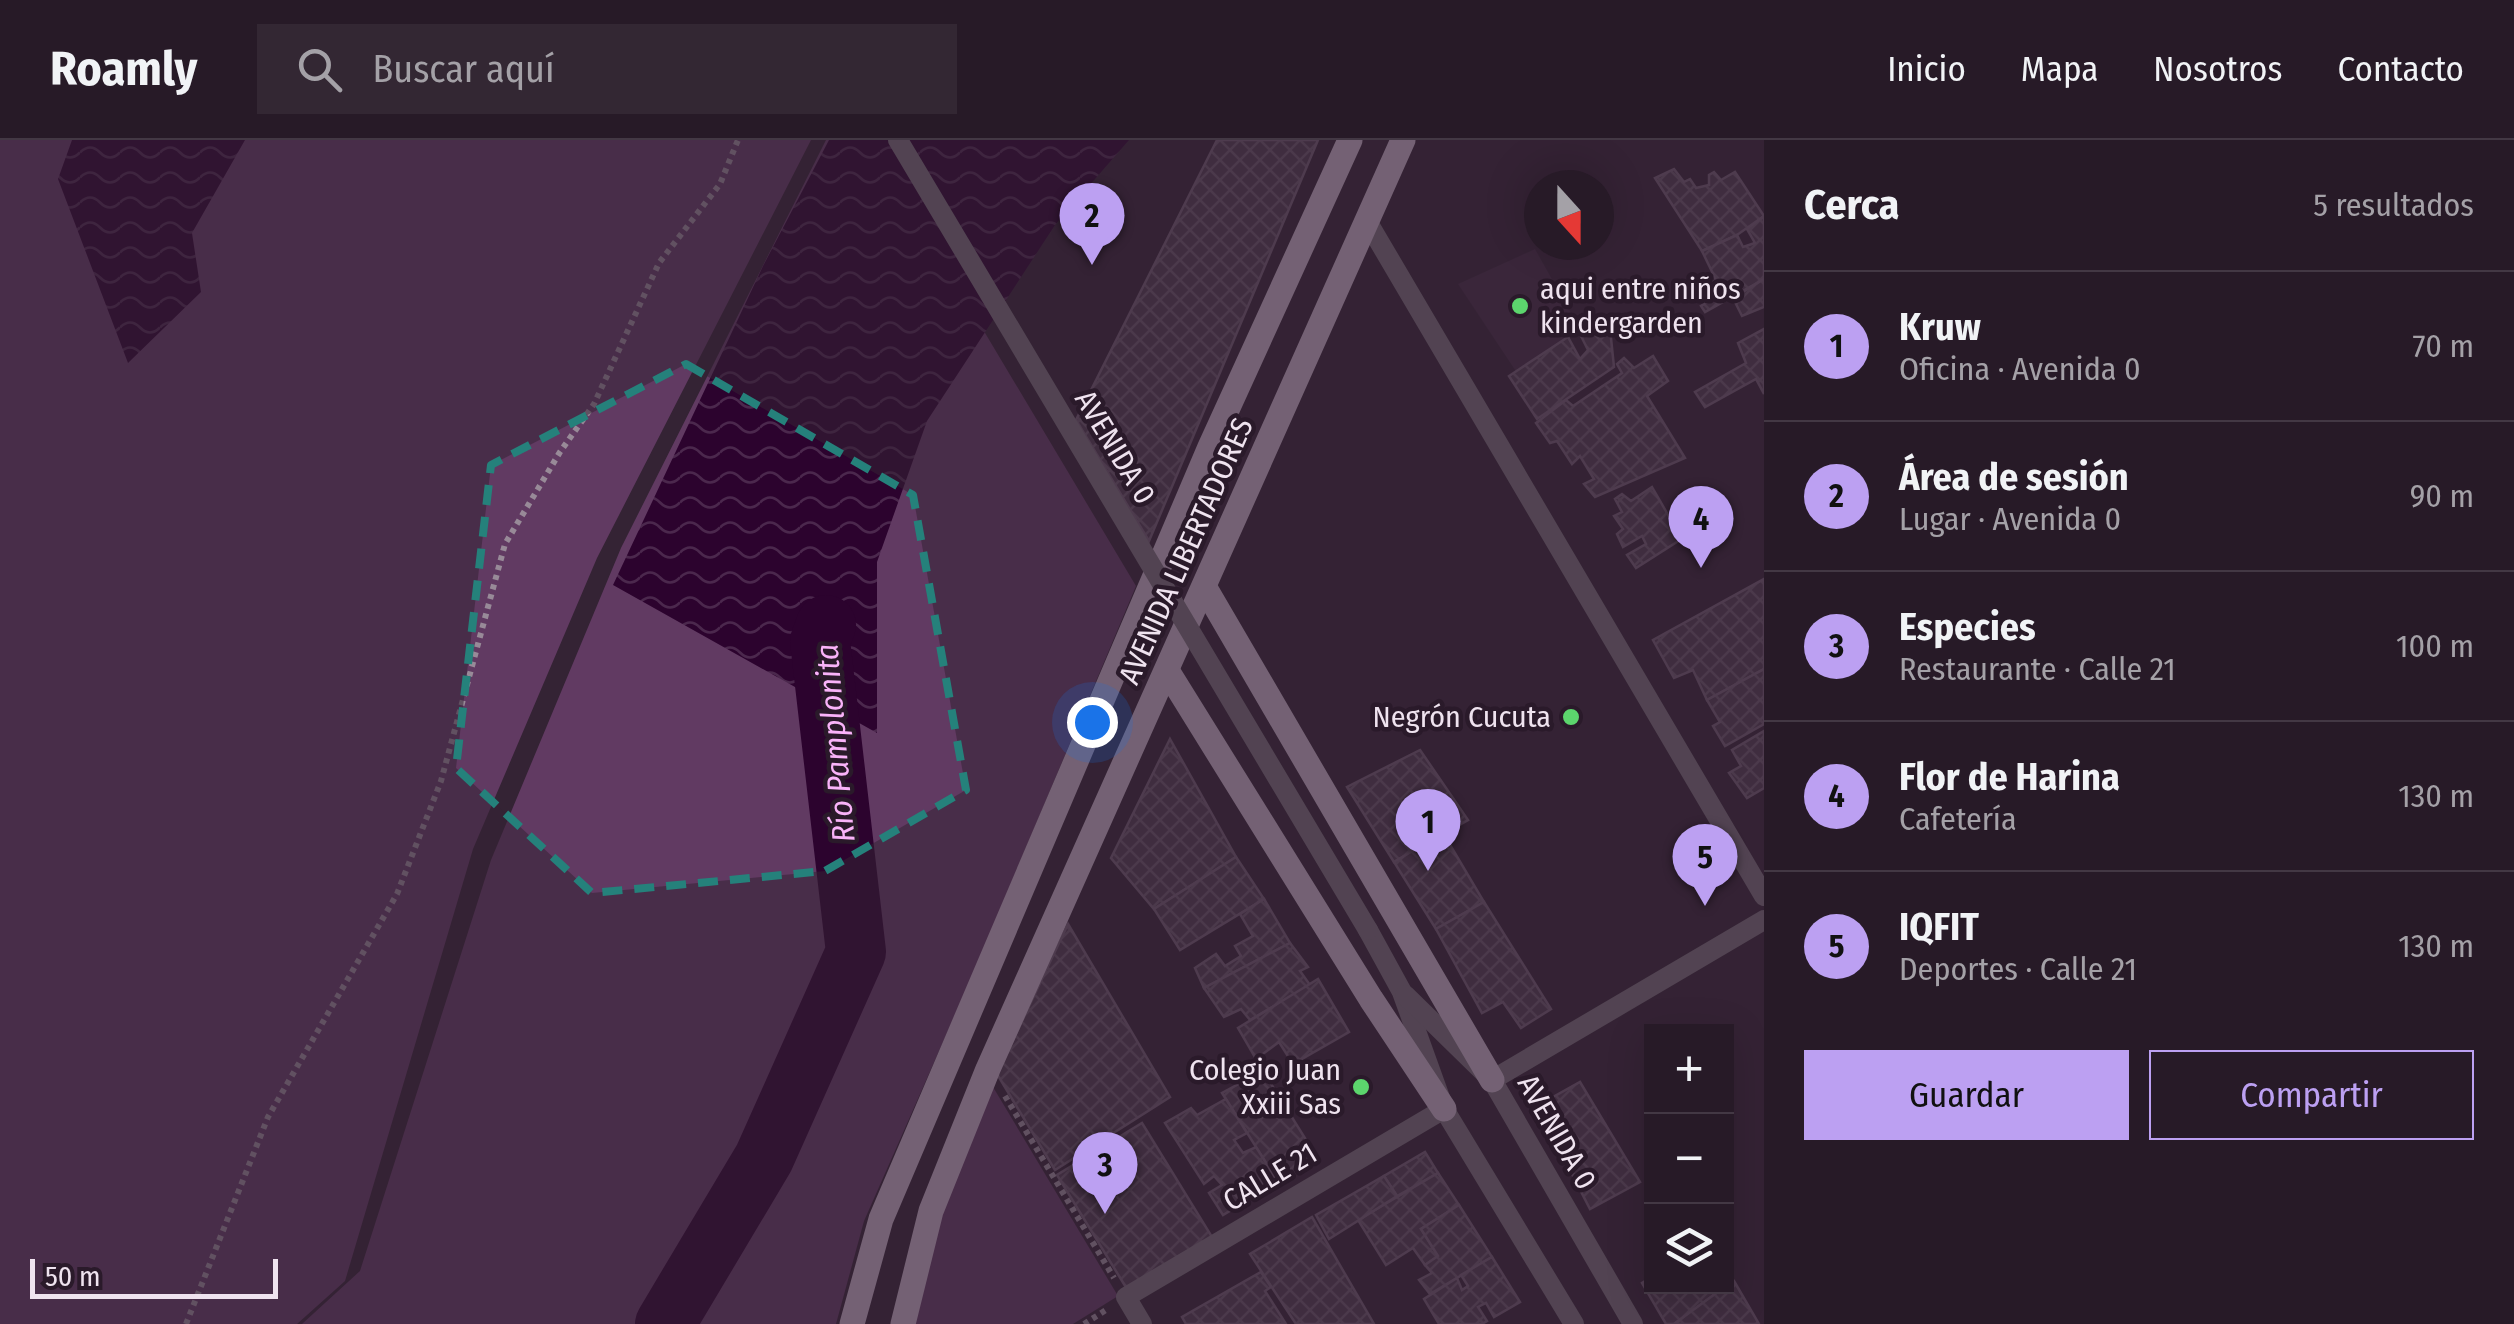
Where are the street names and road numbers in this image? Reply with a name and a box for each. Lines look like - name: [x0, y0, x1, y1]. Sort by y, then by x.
- street label: AVENIDA 0: [1067, 384, 1163, 510]
- street label: AVENIDA LIBERTADORES: [1111, 412, 1261, 690]
- street label: AVENIDA 0: [1510, 1068, 1604, 1196]
- street label: CALLE 21: [1217, 1135, 1323, 1219]

